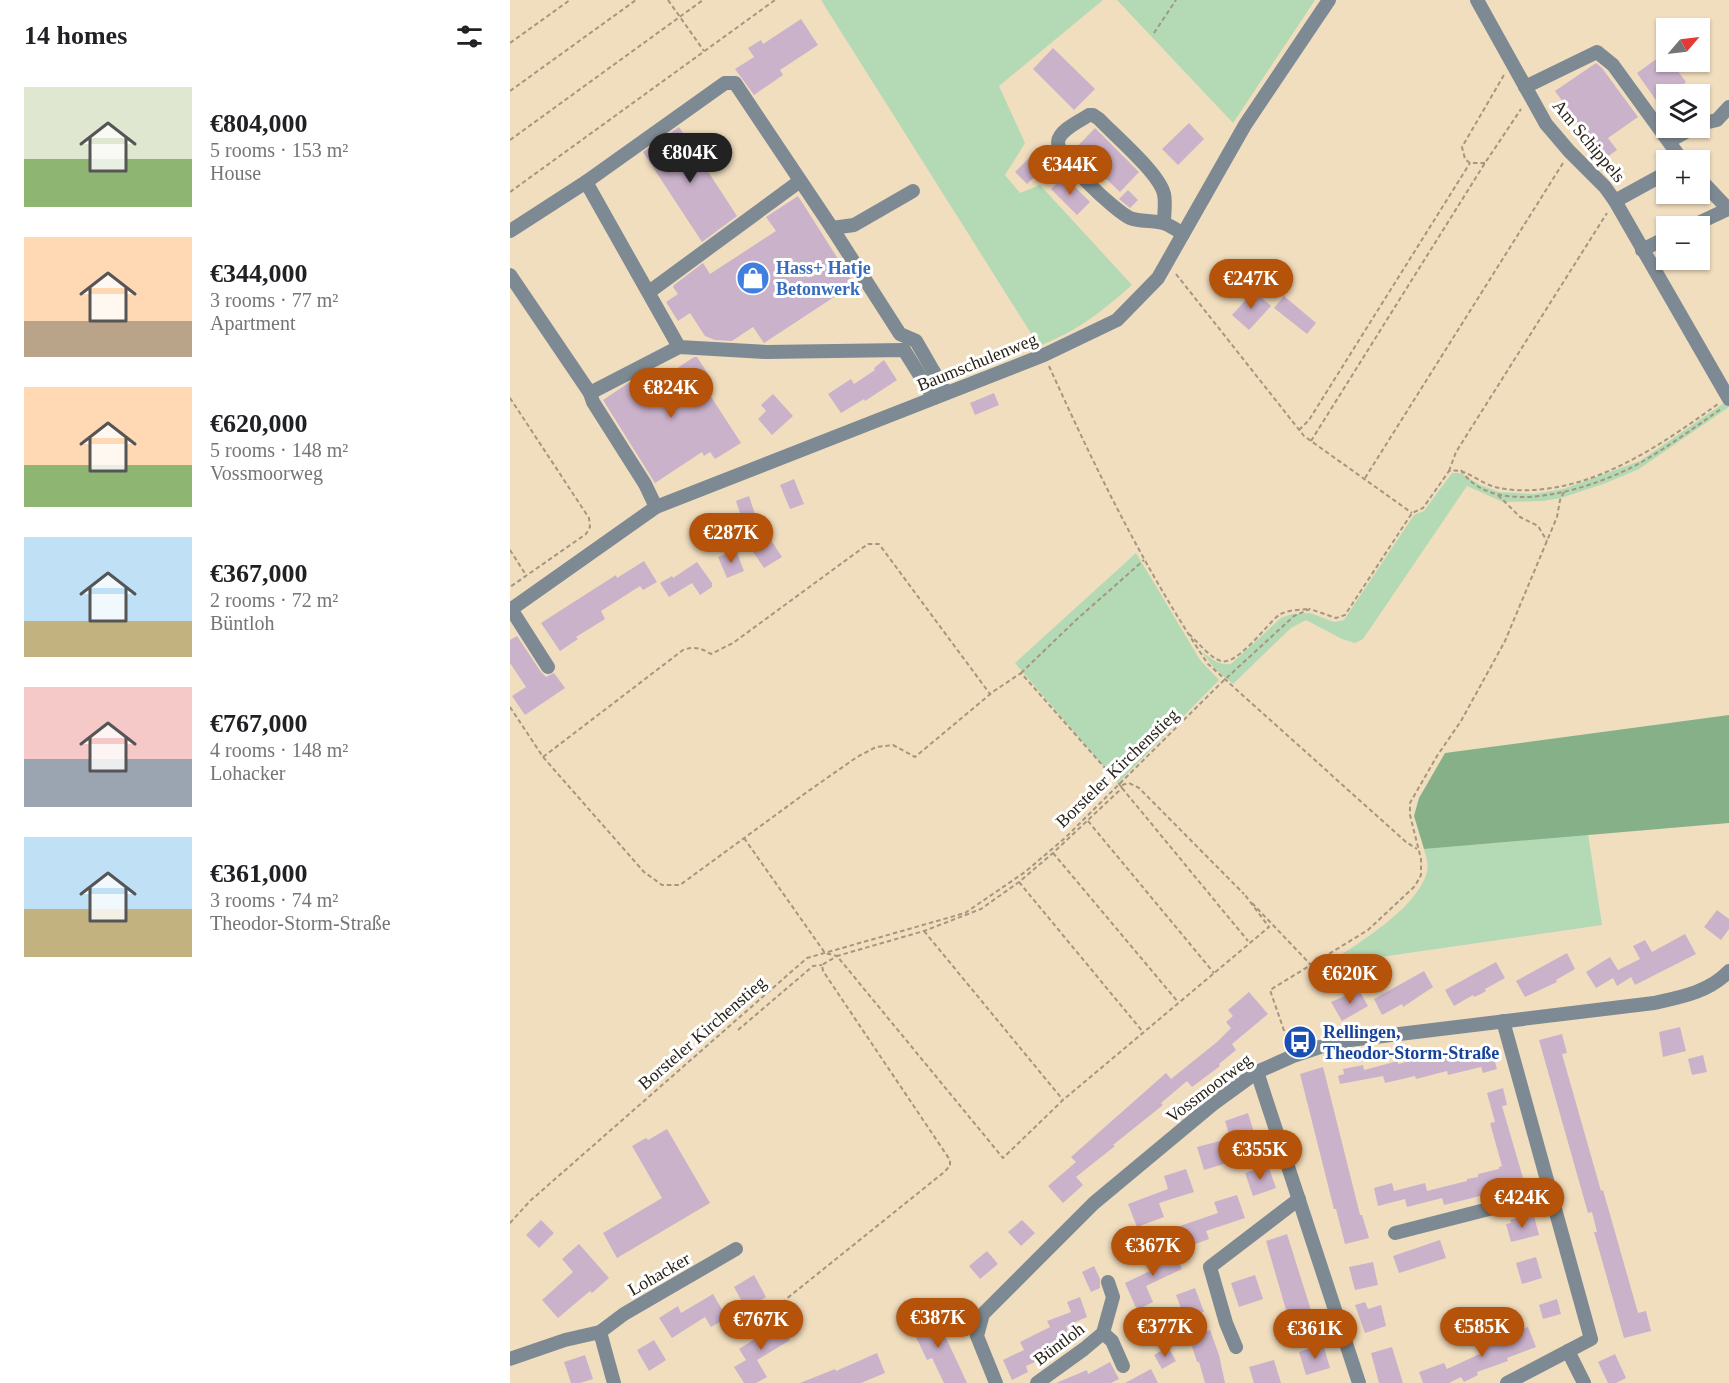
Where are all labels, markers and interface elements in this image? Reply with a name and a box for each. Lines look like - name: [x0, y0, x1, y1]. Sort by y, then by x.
- north arrow: [1656, 18, 1710, 72]
- map controls: [1656, 18, 1710, 270]
- icon: filters: [453, 20, 486, 53]
- text: 14 homes: [24, 21, 127, 50]
- button: layers: [1656, 84, 1710, 138]
- street label: Am Schippels: [1549, 96, 1629, 186]
- text: €804,000: [210, 109, 308, 138]
- icon: home: [72, 111, 144, 183]
- pin: €804K: [648, 133, 732, 184]
- text: 5 rooms · 153 m²: [210, 139, 348, 161]
- text: €804K: [662, 141, 718, 163]
- pin: €344K: [1028, 145, 1112, 196]
- button: +: [1656, 150, 1710, 204]
- text: €344K: [1042, 153, 1098, 175]
- text: House: [210, 162, 261, 184]
- button: −: [1656, 216, 1710, 270]
- place label: Hass+ Hatje Betonwerk: [776, 258, 871, 299]
- text: €344,000: [210, 259, 308, 288]
- pin: €247K: [1209, 259, 1293, 310]
- shop icon: Hass+ Hatje Betonwerk: [735, 260, 771, 296]
- icon: home: [72, 261, 144, 333]
- text: €247K: [1223, 267, 1279, 289]
- text: 3 rooms · 77 m²: [210, 289, 338, 311]
- text: Apartment: [210, 312, 296, 334]
- street label: Baumschulenweg: [914, 329, 1040, 395]
- pin: €824K: [629, 368, 713, 419]
- text: €824K: [643, 376, 699, 398]
- text: €620,000: [210, 409, 308, 438]
- icon: home: [72, 411, 144, 483]
- text: 5 rooms · 148 m²: [210, 439, 348, 461]
- text: Vossmoorweg: [210, 462, 323, 484]
- pin: €287K: [689, 513, 773, 564]
- text: €287K: [703, 521, 759, 543]
- text: €367,000: [210, 559, 308, 588]
- icon: home: [72, 561, 144, 633]
- text: 2 rooms · 72 m²: [210, 589, 338, 611]
- text: Büntloh: [210, 612, 274, 634]
- street label: Borsteler Kirchenstieg: [1052, 704, 1182, 832]
- text: €767,000: [210, 709, 308, 738]
- icon: home: [72, 711, 144, 783]
- text: 4 rooms · 148 m²: [210, 739, 348, 761]
- text: Lohacker: [210, 762, 286, 784]
- text: €361,000: [210, 859, 308, 888]
- icon: home: [72, 861, 144, 933]
- text: 3 rooms · 74 m²: [210, 889, 338, 911]
- text: Theodor-Storm-Straße: [210, 912, 391, 934]
- pin: €620K: [1308, 954, 1392, 1005]
- text: €620K: [1322, 962, 1378, 984]
- street label: Borsteler Kirchenstieg: [634, 972, 770, 1094]
- place label: Rellingen, Theodor-Storm-Straße: [1323, 1022, 1499, 1063]
- bus stop icon: Rellingen, Theodor-Storm-Straße: [1282, 1024, 1318, 1060]
- street label: Vossmoorweg: [1162, 1049, 1256, 1127]
- pin: €355K: [1218, 1130, 1302, 1181]
- text: €355K: [1232, 1138, 1288, 1160]
- pin: €424K: [1480, 1178, 1564, 1229]
- text: €424K: [1494, 1186, 1550, 1208]
- pin: €367K: [1111, 1226, 1195, 1277]
- text: €367K: [1125, 1234, 1181, 1256]
- street label: Lohacker: [625, 1248, 693, 1300]
- pin: €387K: [896, 1298, 980, 1349]
- pin: €767K: [719, 1300, 803, 1351]
- text: €387K: [910, 1306, 966, 1328]
- pin: €377K: [1123, 1307, 1207, 1358]
- pin: €585K: [1440, 1307, 1524, 1358]
- text: €767K: [733, 1308, 789, 1330]
- pin: €361K: [1273, 1309, 1357, 1360]
- text: €377K: [1137, 1315, 1193, 1337]
- text: €585K: [1454, 1315, 1510, 1337]
- text: €361K: [1287, 1317, 1343, 1339]
- street label: Büntloh: [1030, 1319, 1088, 1369]

